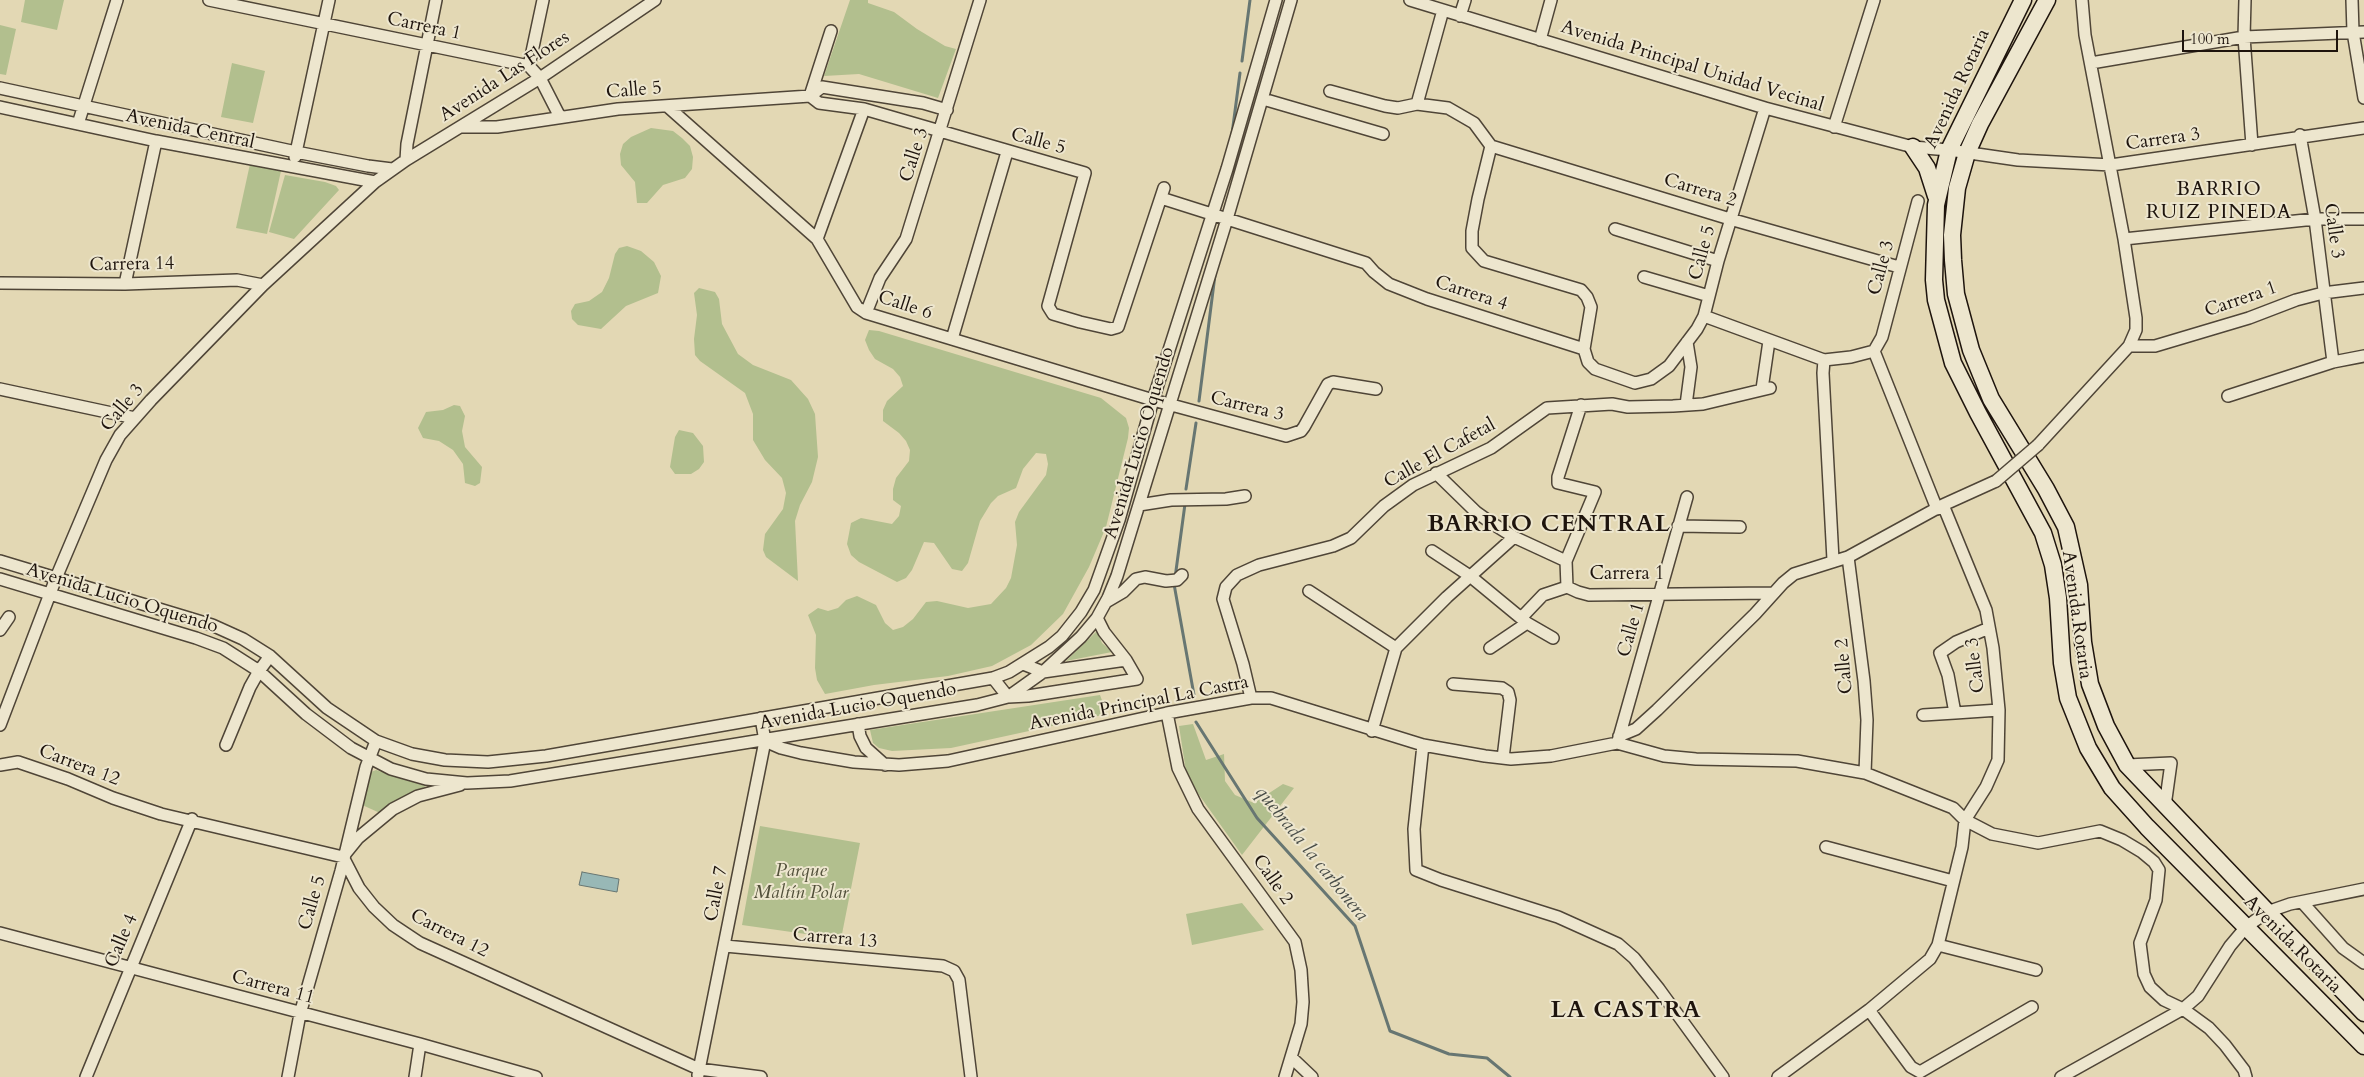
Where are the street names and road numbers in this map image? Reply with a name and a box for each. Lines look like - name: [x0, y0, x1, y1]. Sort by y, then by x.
- street label: Carrera 1: [385, 8, 463, 46]
- street label: Avenida Principal Unidad Vecinal: [1558, 16, 1826, 118]
- street label: Avenida Rotaria: [1920, 26, 1996, 152]
- street label: Avenida Las Flores: [436, 27, 574, 127]
- street label: Calle 5: [605, 77, 663, 105]
- street label: Avenida Central: [123, 105, 257, 155]
- street label: Carrera 3: [2124, 123, 2202, 157]
- street label: Calle 5: [1008, 124, 1068, 160]
- street label: Calle 3: [896, 125, 934, 185]
- street label: Carrera 2: [1661, 169, 1739, 213]
- street label: Calle 3: [2318, 202, 2348, 260]
- street label: Calle 5: [1685, 223, 1721, 283]
- street label: Calle 3: [1864, 238, 1900, 298]
- street label: Carrera 14: [89, 253, 175, 277]
- street label: Carrera 4: [1432, 272, 1510, 316]
- street label: Carrera 1: [2202, 277, 2280, 323]
- street label: Calle 6: [875, 287, 935, 325]
- street label: Avenida Lucio Oquendo: [1100, 344, 1180, 542]
- street label: Calle 3: [96, 379, 150, 437]
- street label: Carrera 3: [1208, 387, 1286, 427]
- street label: Calle El Cafetal: [1380, 414, 1500, 494]
- street label: Avenida Rotaria: [2056, 549, 2096, 681]
- street label: Avenida Lucio Oquendo: [23, 559, 221, 639]
- street label: Carrera 1: [1589, 564, 1665, 586]
- street label: Calle 1: [1613, 600, 1651, 660]
- street label: Calle 3: [1961, 636, 1991, 694]
- street label: Calle 2: [1831, 637, 1859, 695]
- street label: Avenida Principal La Castra: [1027, 672, 1251, 736]
- street label: Avenida Lucio Oquendo: [758, 678, 958, 736]
- street label: Carrera 12: [35, 740, 123, 792]
- street label: Calle 2: [1247, 851, 1297, 909]
- street label: Calle 7: [700, 864, 734, 924]
- street label: Calle 5: [294, 873, 332, 933]
- street label: Avenida Rotaria: [2238, 891, 2346, 999]
- street label: Carrera 12: [406, 905, 492, 963]
- street label: Calle 4: [101, 911, 143, 971]
- street label: Carrera 13: [792, 924, 878, 954]
- street label: Carrera 11: [229, 966, 317, 1010]

